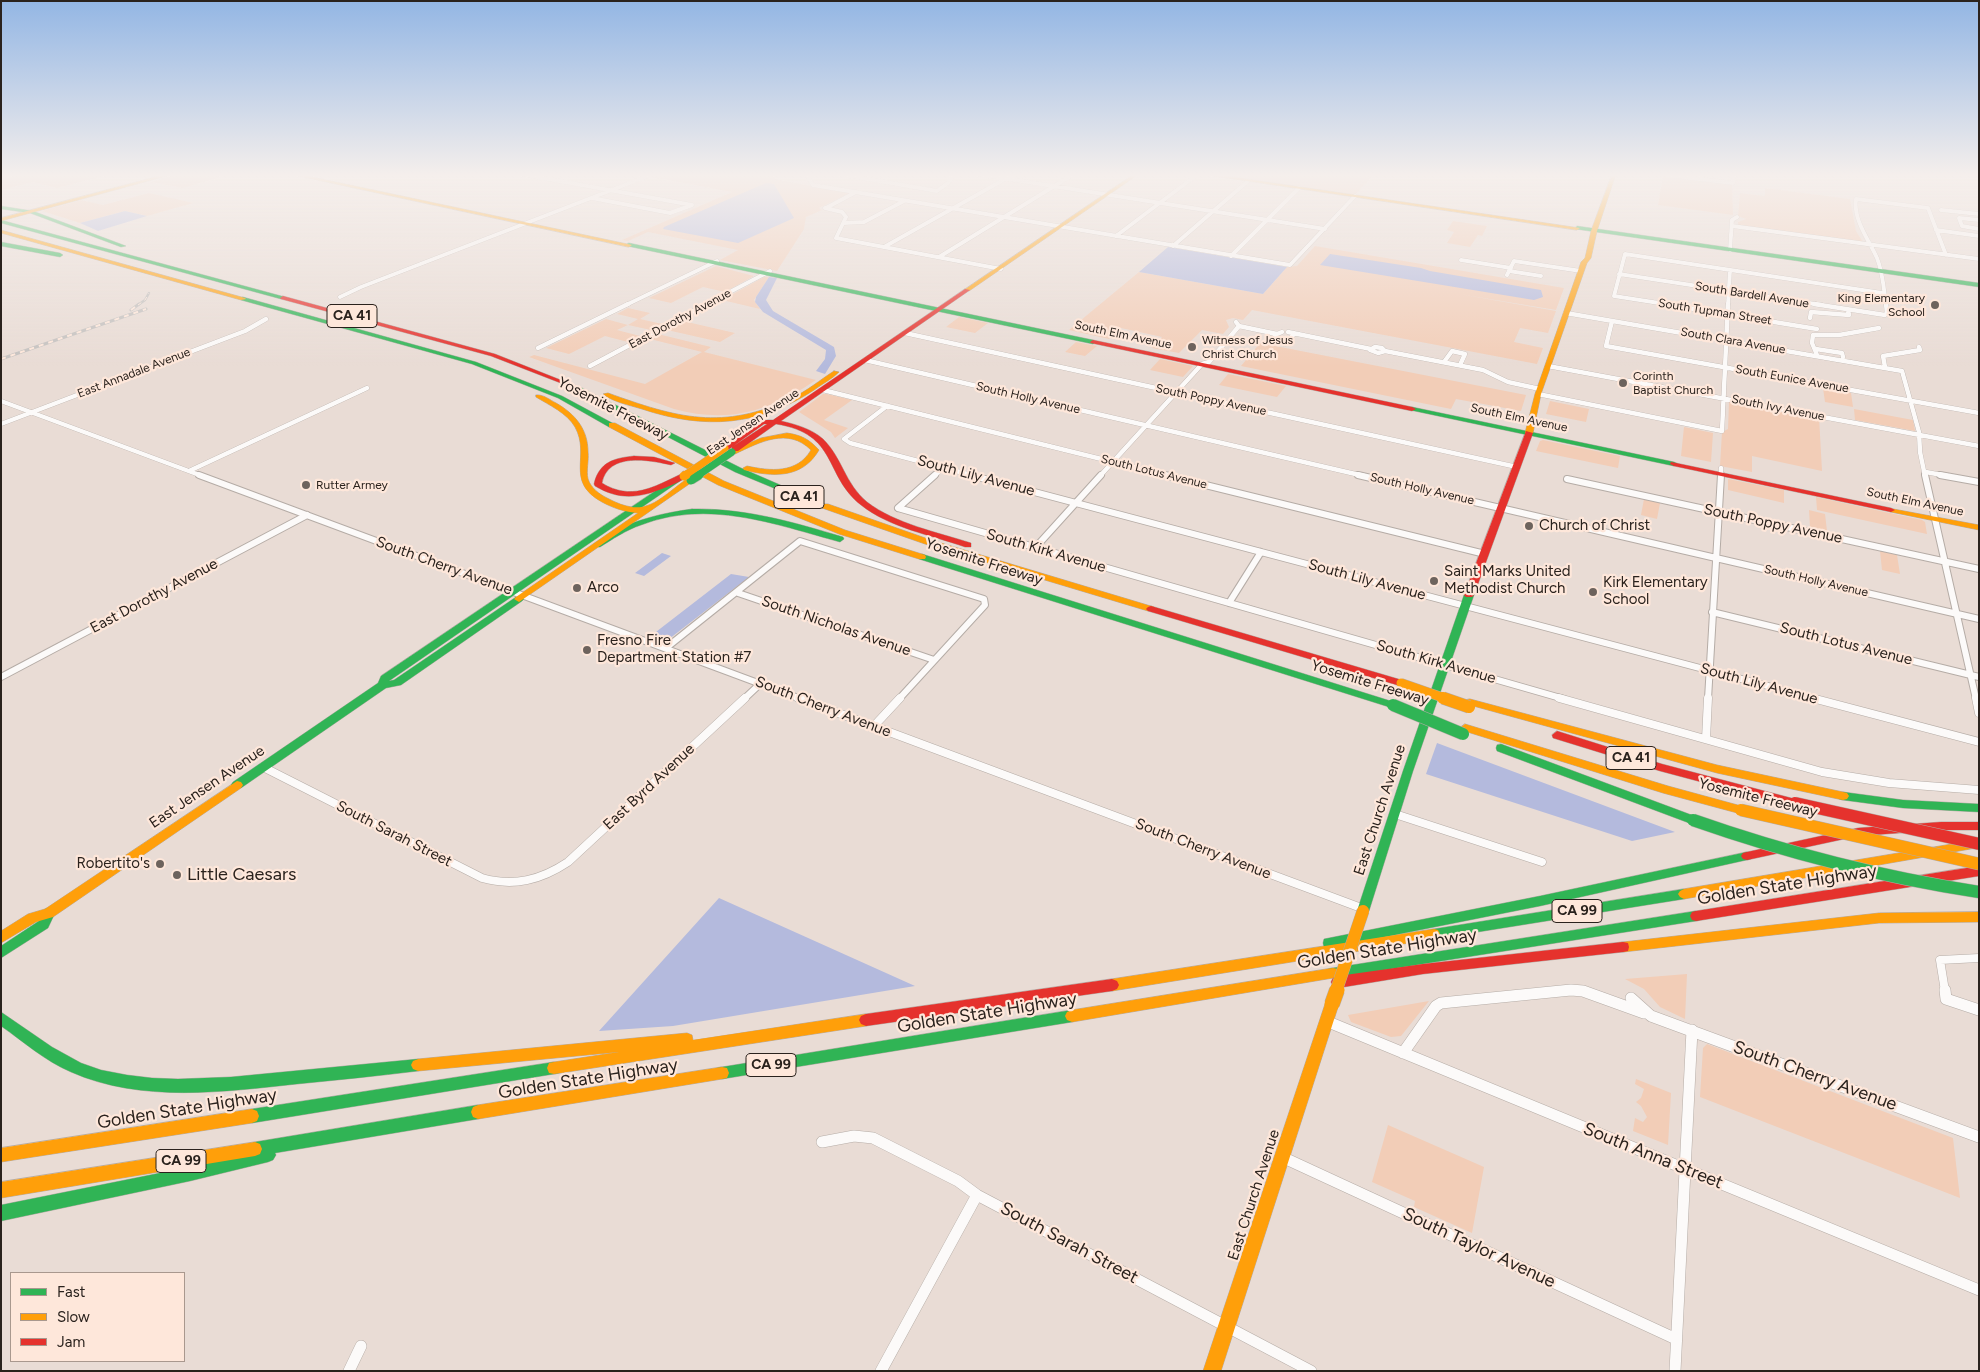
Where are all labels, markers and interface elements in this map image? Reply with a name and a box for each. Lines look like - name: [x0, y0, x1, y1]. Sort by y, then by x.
- street label: South Bardell Avenue: [1694, 279, 1810, 311]
- street label: East Dorothy Avenue: [626, 286, 734, 352]
- place label: King Elementary School: [1837, 291, 1925, 319]
- street label: South Tupman Street: [1657, 296, 1773, 328]
- marker: King Elementary School: [1929, 299, 1941, 311]
- road number: CA 41: [327, 304, 377, 328]
- street label: South Elm Avenue: [1073, 318, 1173, 352]
- street label: South Clara Avenue: [1679, 325, 1787, 357]
- place label: Witness of Jesus Christ Church: [1202, 333, 1293, 361]
- marker: Witness of Jesus Christ Church: [1186, 341, 1198, 353]
- street label: East Annadale Avenue: [75, 345, 193, 401]
- street label: South Eunice Avenue: [1734, 362, 1850, 396]
- place label: Corinth Baptist Church: [1633, 369, 1713, 397]
- street label: Yosemite Freeway: [555, 373, 671, 445]
- marker: Corinth Baptist Church: [1617, 377, 1629, 389]
- street label: South Holly Avenue: [975, 379, 1081, 417]
- street label: South Poppy Avenue: [1154, 381, 1268, 419]
- street label: East Jensen Avenue: [704, 386, 802, 458]
- street label: South Ivy Avenue: [1730, 392, 1826, 424]
- street label: South Elm Avenue: [1469, 401, 1569, 435]
- street label: South Lily Avenue: [915, 452, 1037, 500]
- street label: South Lotus Avenue: [1099, 452, 1209, 492]
- street label: South Holly Avenue: [1369, 470, 1475, 508]
- place label: Rutter Armey: [316, 478, 388, 492]
- marker: Rutter Armey: [300, 479, 312, 491]
- street label: South Elm Avenue: [1865, 485, 1965, 519]
- road number: CA 41: [774, 486, 824, 508]
- street label: South Poppy Avenue: [1702, 501, 1844, 547]
- place label: Church of Christ: [1539, 517, 1650, 535]
- marker: Church of Christ: [1523, 520, 1535, 532]
- street label: South Kirk Avenue: [984, 525, 1108, 577]
- street label: South Cherry Avenue: [373, 533, 515, 599]
- street label: Yosemite Freeway: [923, 535, 1045, 589]
- street label: East Dorothy Avenue: [87, 555, 221, 637]
- street label: South Lily Avenue: [1306, 556, 1428, 604]
- street label: South Holly Avenue: [1763, 562, 1869, 600]
- place label: Saint Marks United Methodist Church: [1444, 563, 1571, 598]
- place label: Kirk Elementary School: [1603, 574, 1708, 609]
- marker: Saint Marks United Methodist Church: [1428, 575, 1440, 587]
- place label: Arco: [587, 579, 619, 597]
- marker: Arco: [571, 582, 583, 594]
- marker: Kirk Elementary School: [1587, 586, 1599, 598]
- street label: South Nicholas Avenue: [759, 592, 913, 660]
- street label: South Lotus Avenue: [1778, 619, 1914, 669]
- place label: Fresno Fire Department Station #7: [597, 632, 751, 667]
- street label: South Kirk Avenue: [1374, 636, 1498, 688]
- marker: Fresno Fire Department Station #7: [581, 644, 593, 656]
- street label: Yosemite Freeway: [1309, 657, 1431, 709]
- street label: South Lily Avenue: [1698, 660, 1820, 708]
- street label: South Cherry Avenue: [753, 673, 893, 741]
- street label: East Byrd Avenue: [600, 740, 698, 834]
- street label: East Jensen Avenue: [146, 742, 268, 832]
- street label: East Church Avenue: [1350, 742, 1410, 878]
- road number: CA 41: [1606, 746, 1656, 770]
- street label: Yosemite Freeway: [1697, 775, 1819, 821]
- street label: South Sarah Street: [333, 797, 455, 871]
- street label: South Cherry Avenue: [1133, 815, 1273, 883]
- place label: Robertito's: [76, 855, 150, 873]
- marker: Robertito's: [154, 858, 166, 870]
- street label: Golden State Highway: [1696, 860, 1878, 910]
- place label: Little Caesars: [187, 864, 296, 886]
- marker: Little Caesars: [171, 869, 183, 881]
- road number: CA 99: [1552, 899, 1602, 922]
- street label: Golden State Highway: [1296, 924, 1478, 974]
- street label: Golden State Highway: [896, 988, 1078, 1038]
- street label: South Cherry Avenue: [1730, 1036, 1900, 1116]
- street label: Golden State Highway: [497, 1054, 679, 1104]
- road number: CA 99: [746, 1054, 796, 1076]
- street label: Golden State Highway: [96, 1084, 278, 1134]
- street label: South Anna Street: [1580, 1118, 1726, 1194]
- street label: East Church Avenue: [1224, 1127, 1284, 1263]
- road number: CA 99: [156, 1150, 206, 1172]
- street label: South Sarah Street: [996, 1197, 1142, 1289]
- street label: South Taylor Avenue: [1399, 1203, 1559, 1293]
- legend: [10, 1272, 185, 1362]
- text: Fast: [57, 1283, 85, 1301]
- text: Slow: [57, 1308, 90, 1326]
- text: Jam: [57, 1333, 85, 1351]

